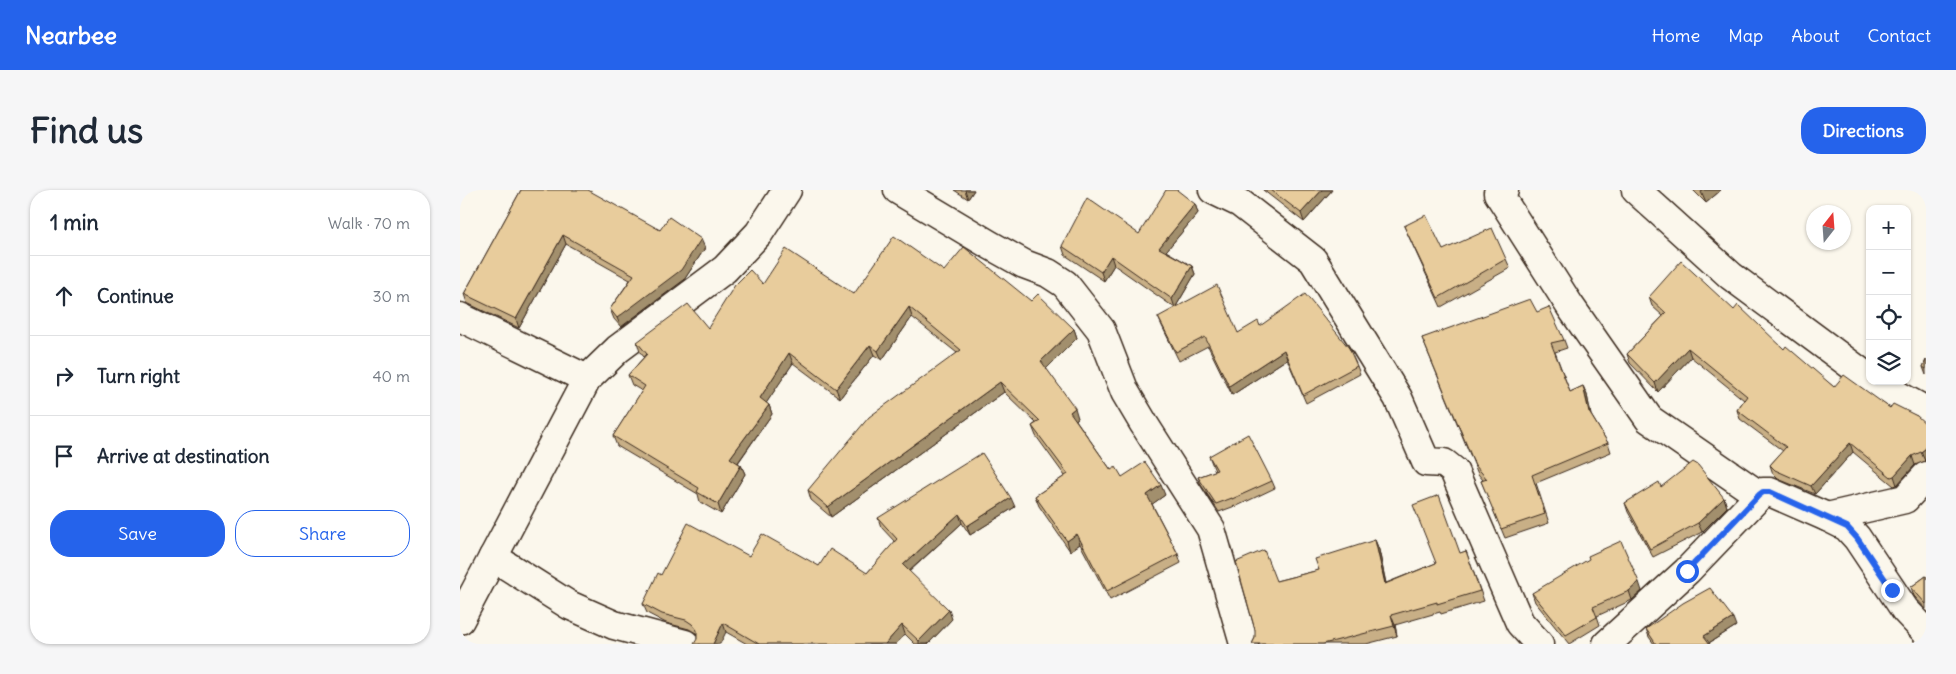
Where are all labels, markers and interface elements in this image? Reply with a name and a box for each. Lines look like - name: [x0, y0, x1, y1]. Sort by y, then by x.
- text: Nearbee: [25, 20, 117, 50]
- text: Home: [1652, 24, 1700, 47]
- text: Map: [1728, 24, 1763, 47]
- text: About: [1791, 24, 1839, 47]
- text: Contact: [1867, 24, 1931, 47]
- button: Directions: [1801, 107, 1926, 154]
- text: Find us: [30, 108, 143, 152]
- north arrow: [1806, 205, 1851, 250]
- map controls: [1866, 205, 1911, 385]
- button: +: [1866, 205, 1911, 250]
- text: 1 min: [50, 209, 99, 236]
- text: Walk · 70 m: [328, 213, 410, 233]
- button: −: [1866, 250, 1911, 295]
- icon: ahead: [50, 282, 78, 310]
- text: Continue: [97, 284, 174, 308]
- text: 30 m: [373, 286, 410, 306]
- button: locate: [1866, 295, 1911, 340]
- button: layers: [1866, 340, 1911, 385]
- icon: right: [50, 362, 78, 390]
- text: Turn right: [97, 364, 180, 388]
- text: 40 m: [372, 366, 410, 386]
- icon: arrive: [50, 442, 78, 470]
- text: Arrive at destination: [97, 444, 270, 468]
- button: Save: [50, 510, 225, 557]
- button: Share: [235, 510, 410, 557]
- route start: [1676, 560, 1699, 583]
- route end: [1881, 579, 1904, 602]

